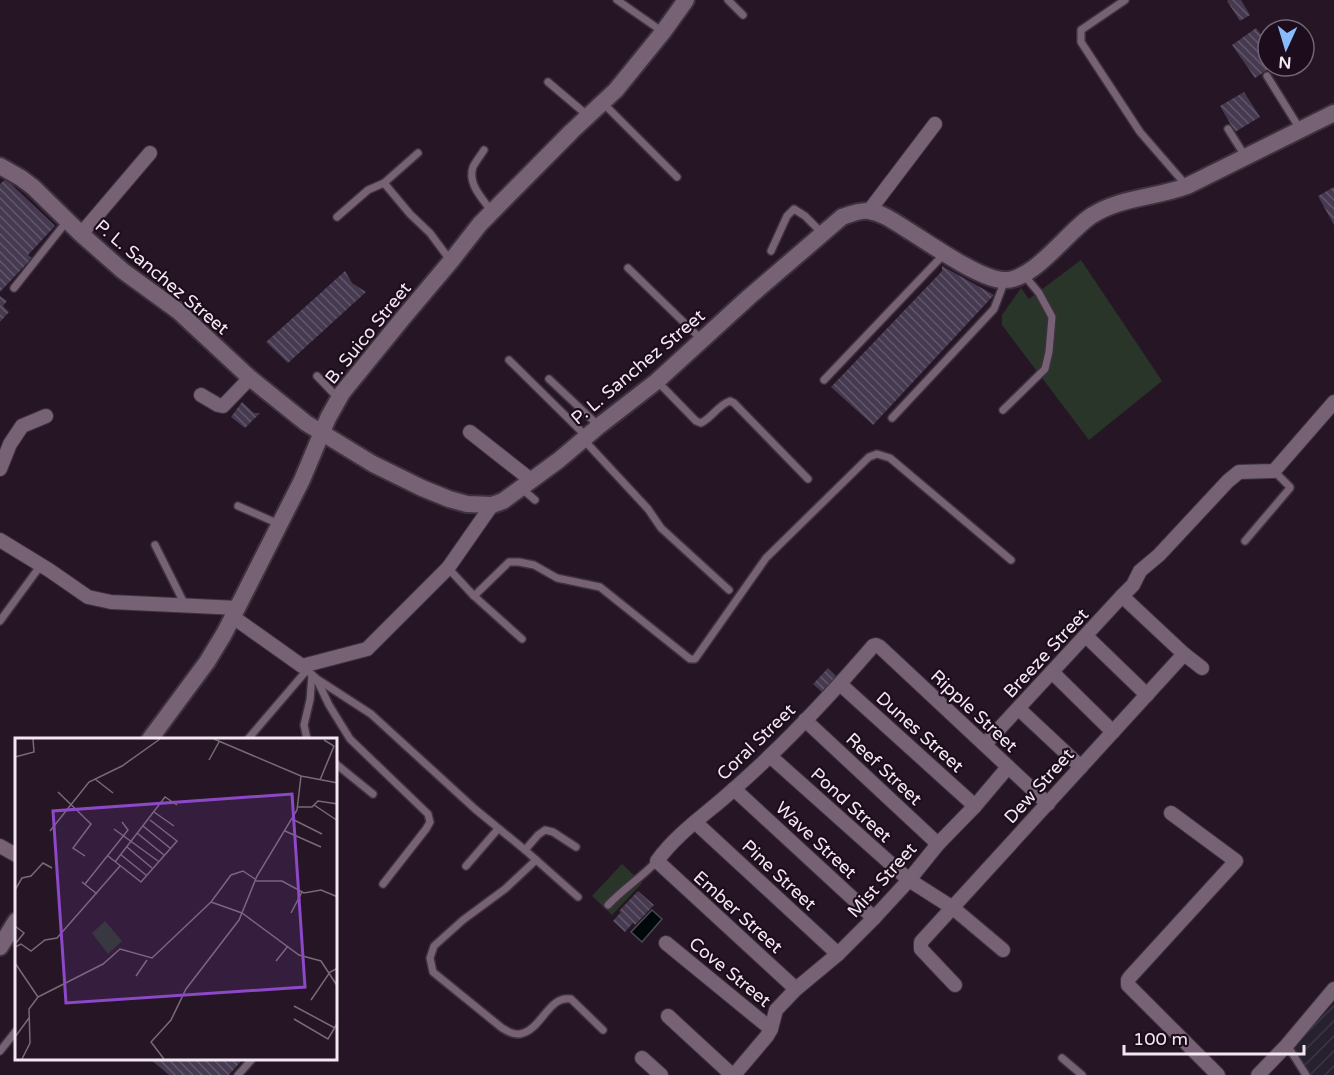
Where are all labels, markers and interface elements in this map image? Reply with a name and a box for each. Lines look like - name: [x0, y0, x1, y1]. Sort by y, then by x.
- north arrow: [1256, 18, 1316, 78]
- text: N: [1278, 52, 1292, 72]
- street label: P. L. Sanchez Street: [91, 215, 233, 339]
- street label: B. Suico Street: [320, 278, 416, 388]
- street label: P. L. Sanchez Street: [567, 305, 709, 429]
- street label: Breeze Street: [999, 603, 1093, 702]
- street label: Ripple Street: [926, 665, 1022, 757]
- street label: Dunes Street: [872, 687, 968, 777]
- street label: Coral Street: [712, 699, 800, 785]
- street label: Reef Street: [841, 728, 927, 810]
- inset map: [15, 738, 338, 1060]
- street label: Dew Street: [999, 744, 1079, 828]
- street label: Pond Street: [806, 763, 896, 847]
- street label: Wave Street: [771, 797, 861, 883]
- street label: Pine Street: [737, 835, 821, 915]
- street label: Mist Street: [843, 838, 921, 922]
- street label: Ember Street: [689, 866, 787, 958]
- street label: Cove Street: [685, 932, 775, 1012]
- scale bar: [1124, 1018, 1304, 1056]
- text: 100 m: [1133, 1028, 1188, 1050]

